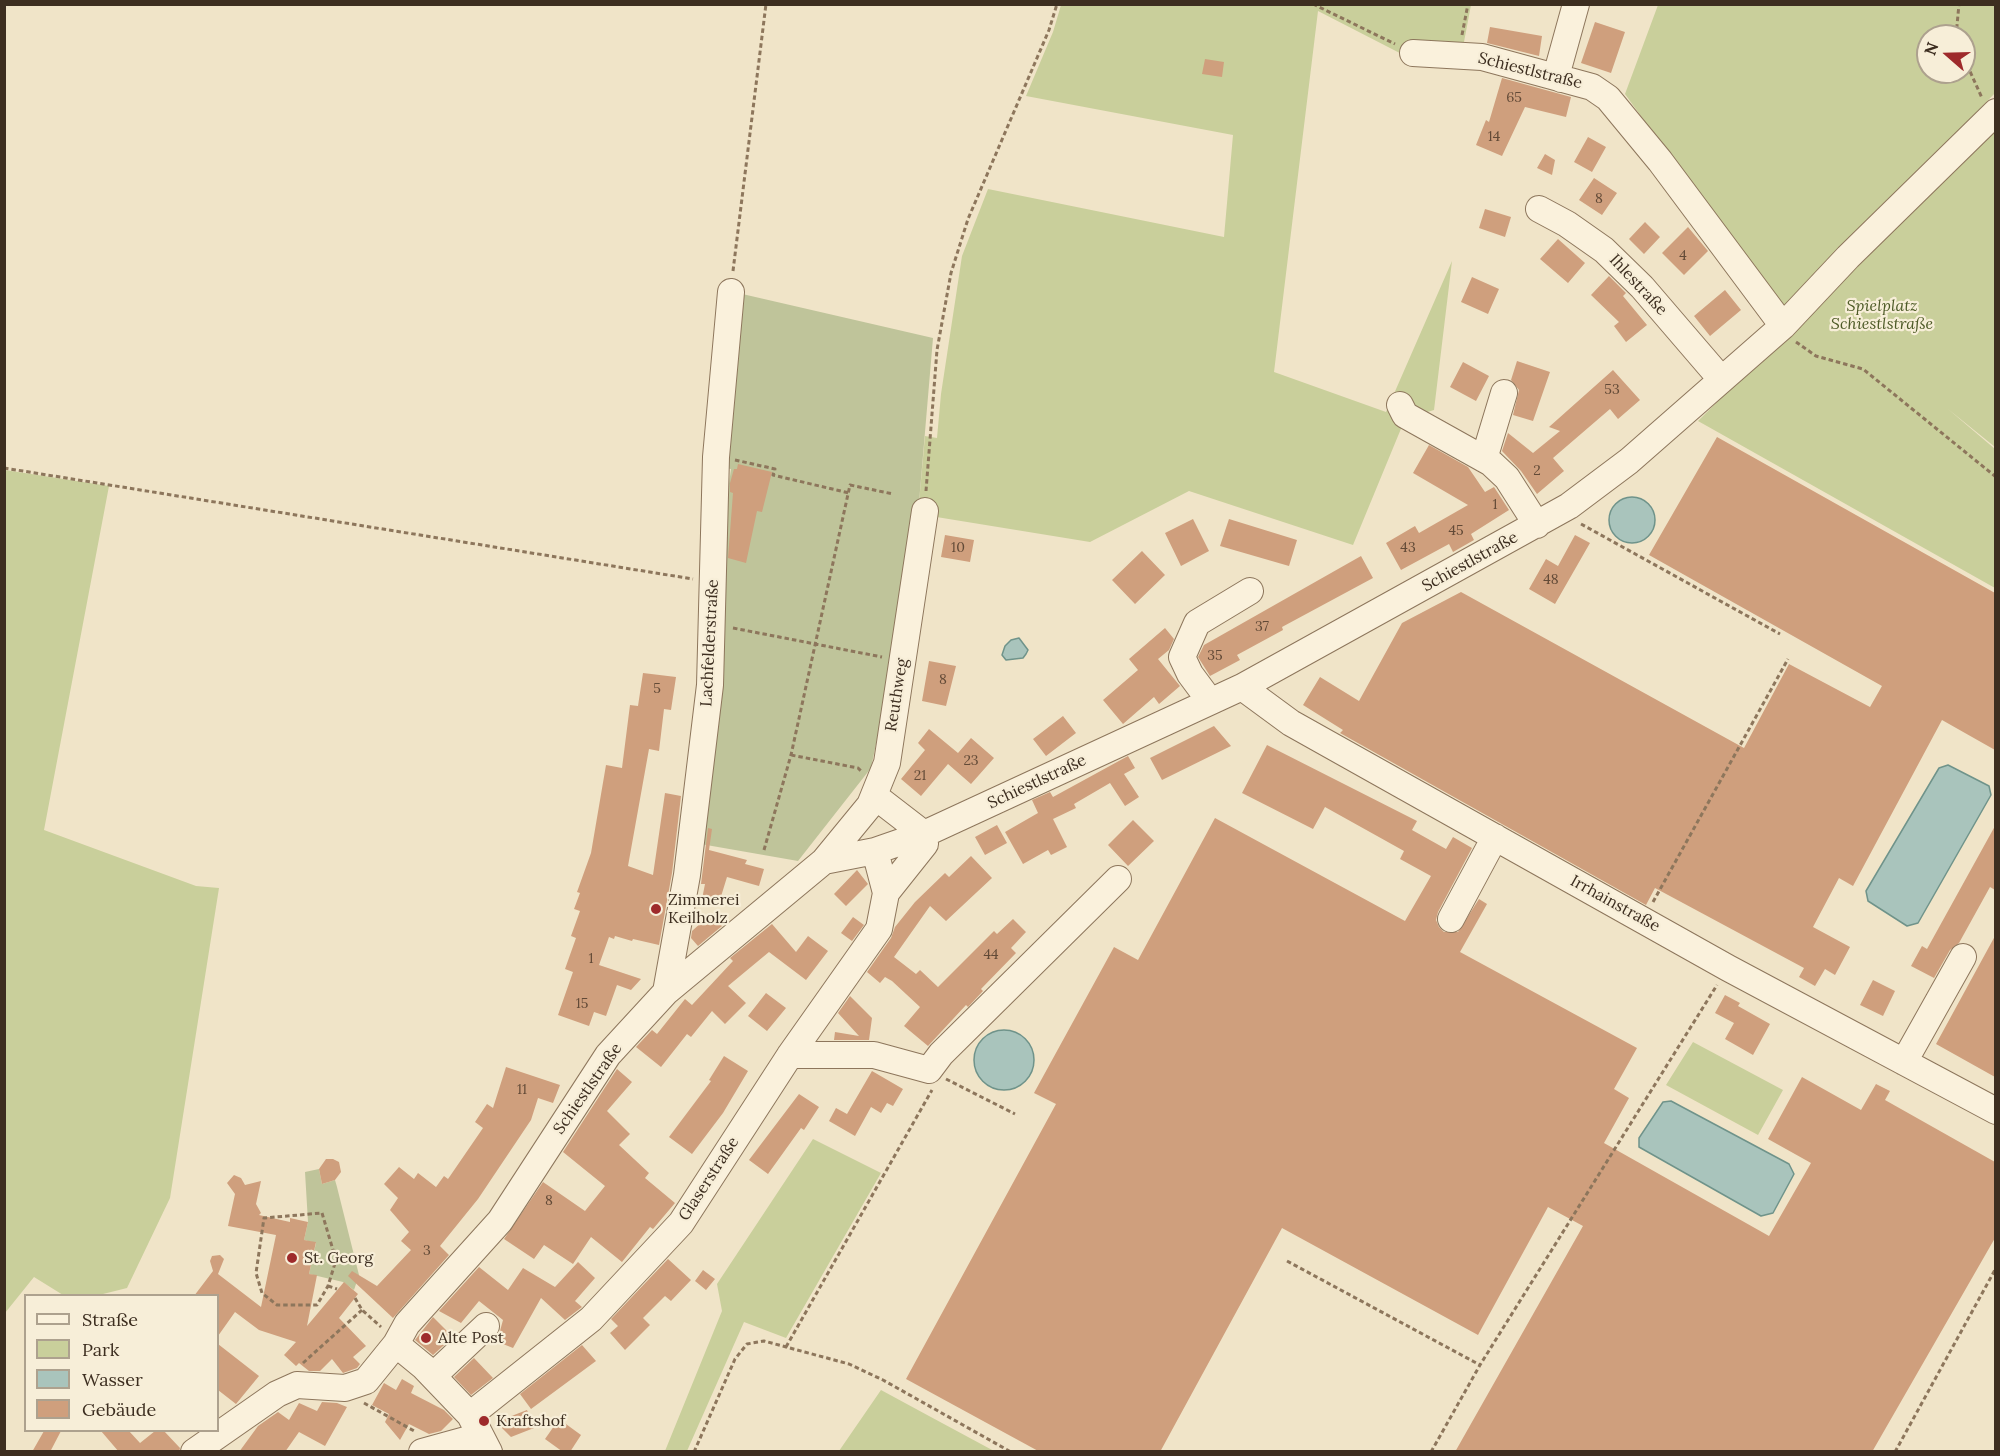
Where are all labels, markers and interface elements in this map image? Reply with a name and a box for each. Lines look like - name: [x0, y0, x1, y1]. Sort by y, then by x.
- north arrow: [1916, 24, 1976, 84]
- text: N: [1919, 39, 1942, 58]
- street label: Schiestlstraße: [1476, 49, 1584, 93]
- house number: 65: [1506, 90, 1522, 106]
- house number: 14: [1488, 129, 1500, 145]
- house number: 8: [1595, 191, 1603, 207]
- house number: 4: [1679, 248, 1687, 264]
- street label: Ihlestraße: [1605, 251, 1671, 319]
- park label: Spielplatz Schiestlstraße: [1831, 296, 1933, 334]
- house number: 53: [1604, 382, 1620, 398]
- house number: 2: [1533, 463, 1541, 479]
- house number: 1: [1492, 497, 1498, 513]
- house number: 45: [1448, 523, 1464, 539]
- street label: Schiestlstraße: [1419, 528, 1521, 596]
- house number: 10: [951, 540, 965, 556]
- house number: 43: [1400, 540, 1416, 556]
- house number: 48: [1543, 572, 1559, 588]
- street label: Lachfelderstraße: [697, 579, 723, 707]
- house number: 37: [1255, 619, 1269, 635]
- house number: 35: [1207, 648, 1223, 664]
- street label: Reuthweg: [882, 657, 912, 733]
- house number: 8: [939, 672, 947, 688]
- house number: 5: [653, 681, 661, 697]
- street label: Schiestlstraße: [985, 751, 1089, 813]
- house number: 23: [963, 753, 979, 769]
- house number: 21: [914, 768, 926, 784]
- street label: Irrhainstraße: [1567, 872, 1663, 936]
- place label: Zimmerei Keilholz: [668, 890, 739, 928]
- marker: Zimmerei Keilholz: [649, 902, 663, 916]
- house number: 44: [983, 947, 999, 963]
- house number: 1: [588, 951, 594, 967]
- house number: 15: [576, 996, 588, 1012]
- street label: Schiestlstraße: [550, 1040, 626, 1138]
- house number: 11: [517, 1082, 527, 1098]
- street label: Glaserstraße: [675, 1134, 743, 1224]
- house number: 8: [545, 1193, 553, 1209]
- house number: 3: [423, 1243, 431, 1259]
- place label: St. Georg: [304, 1248, 373, 1268]
- marker: St. Georg: [285, 1251, 299, 1265]
- legend: [24, 1294, 219, 1432]
- text: Straße: [82, 1308, 138, 1331]
- place label: Alte Post: [438, 1328, 504, 1348]
- marker: Alte Post: [419, 1331, 433, 1345]
- text: Park: [82, 1338, 119, 1361]
- text: Wasser: [82, 1368, 143, 1391]
- text: Gebäude: [82, 1398, 156, 1421]
- place label: Kraftshof: [496, 1411, 565, 1431]
- marker: Kraftshof: [477, 1414, 491, 1428]

